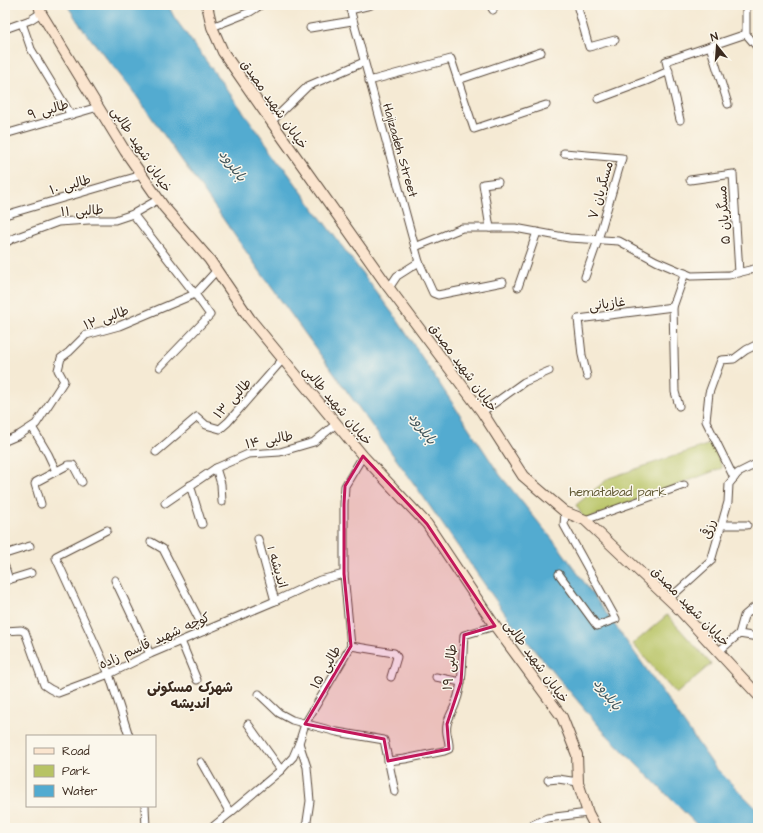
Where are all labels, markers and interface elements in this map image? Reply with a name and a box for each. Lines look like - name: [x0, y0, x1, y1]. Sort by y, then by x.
- north arrow: [697, 26, 737, 66]
- text: N: [709, 29, 720, 45]
- street label: خیابان شهید مصدق: [236, 56, 312, 153]
- street label: طالبی ۹: [26, 96, 71, 124]
- street label: Hajizadeh Street: [378, 101, 422, 200]
- street label: خیابان شهید طالبی: [107, 103, 176, 196]
- water label: بابلرود: [214, 145, 251, 187]
- street label: مسگریان ۷: [584, 159, 618, 221]
- street label: طالبی ۱۰: [47, 170, 93, 199]
- street label: مسگریان ۵: [713, 185, 735, 245]
- street label: طالبی ۱۱: [60, 201, 104, 221]
- street label: غازیانی: [588, 293, 626, 315]
- street label: طالبی ۱۲: [81, 301, 132, 334]
- street label: خیابان شهید مصدق: [425, 320, 502, 416]
- street label: خیابان شهید طالبی: [299, 362, 376, 449]
- street label: طالبی ۱۳: [210, 374, 256, 423]
- water label: بابلرود: [404, 408, 441, 450]
- street label: طالبی ۱۴: [244, 427, 294, 453]
- park label: hematabad park: [570, 483, 666, 501]
- street label: رزقی: [698, 517, 720, 541]
- street label: اندیشه 1: [263, 544, 292, 590]
- street label: خیابان شهید مصدق: [647, 562, 734, 651]
- street label: کوچه شهید قاسم زاده: [96, 608, 214, 674]
- street label: خیابان شهید طالبی: [500, 616, 573, 707]
- street label: طالبی ۱۵: [306, 643, 345, 692]
- street label: طالبی ۱۹: [439, 643, 461, 691]
- water label: بابلرود: [588, 674, 626, 716]
- district label: شهرک مسکونی اندیشه: [147, 678, 233, 714]
- legend: [26, 735, 156, 807]
- text: Road: [62, 743, 90, 760]
- text: Park: [62, 763, 90, 780]
- text: Water: [62, 783, 98, 800]

